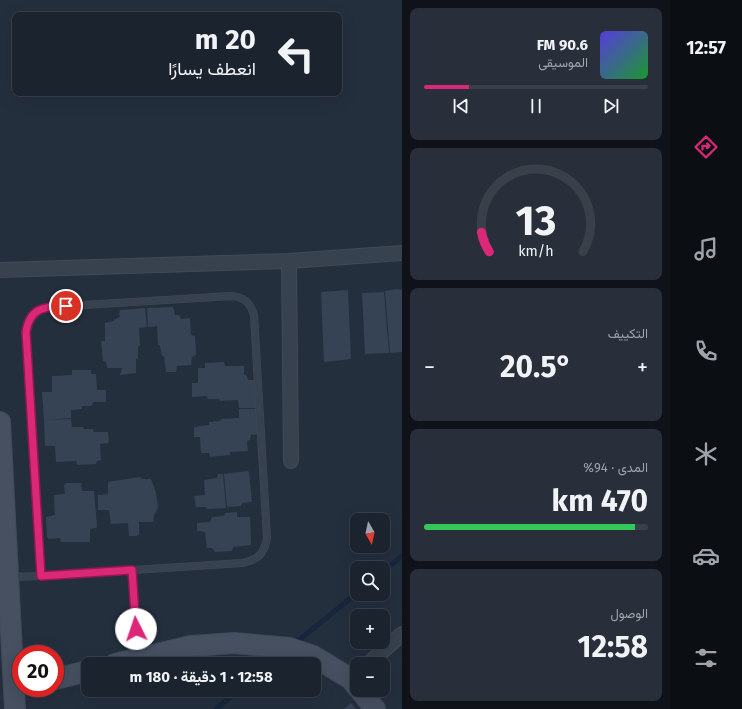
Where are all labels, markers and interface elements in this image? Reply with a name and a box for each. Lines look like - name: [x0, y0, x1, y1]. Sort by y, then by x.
- text: 20 m: [195, 23, 256, 56]
- icon: left: [270, 28, 322, 80]
- text: 90.6 FM: [537, 36, 588, 54]
- text: 12:57: [686, 37, 726, 59]
- text: الموسيقى: [538, 55, 588, 70]
- text: انعطف يسارًا: [168, 58, 256, 80]
- icon: previous: [450, 95, 472, 117]
- icon: pause: [525, 95, 547, 117]
- icon: next: [600, 95, 622, 117]
- icon: directions: [692, 133, 720, 161]
- text: 13: [516, 196, 556, 246]
- icon: music: [692, 235, 720, 263]
- text: km/h: [518, 243, 554, 260]
- pin: [49, 289, 83, 323]
- icon: arrive: [55, 295, 77, 317]
- text: التكييف: [608, 326, 648, 341]
- icon: phone: [692, 337, 720, 365]
- text: 20.5°: [500, 349, 572, 385]
- text: −: [424, 354, 435, 381]
- text: +: [637, 354, 648, 381]
- icon: climate: [692, 440, 720, 468]
- text: المدى · 94%: [583, 460, 648, 475]
- text: 470 km: [552, 483, 648, 519]
- north arrow: [350, 513, 390, 553]
- map controls: [350, 513, 390, 697]
- icon: car: [692, 542, 720, 570]
- button: search: [350, 561, 390, 601]
- text: الوصول: [610, 606, 648, 621]
- position arrow: [115, 608, 157, 650]
- button: +: [350, 609, 390, 649]
- text: 12:58: [578, 629, 648, 665]
- icon: filters: [692, 644, 720, 672]
- speed limit sign: 20: [12, 645, 64, 697]
- button: −: [350, 657, 390, 697]
- text: 12:58 · 1 دقيقة · 180 m: [129, 668, 273, 686]

